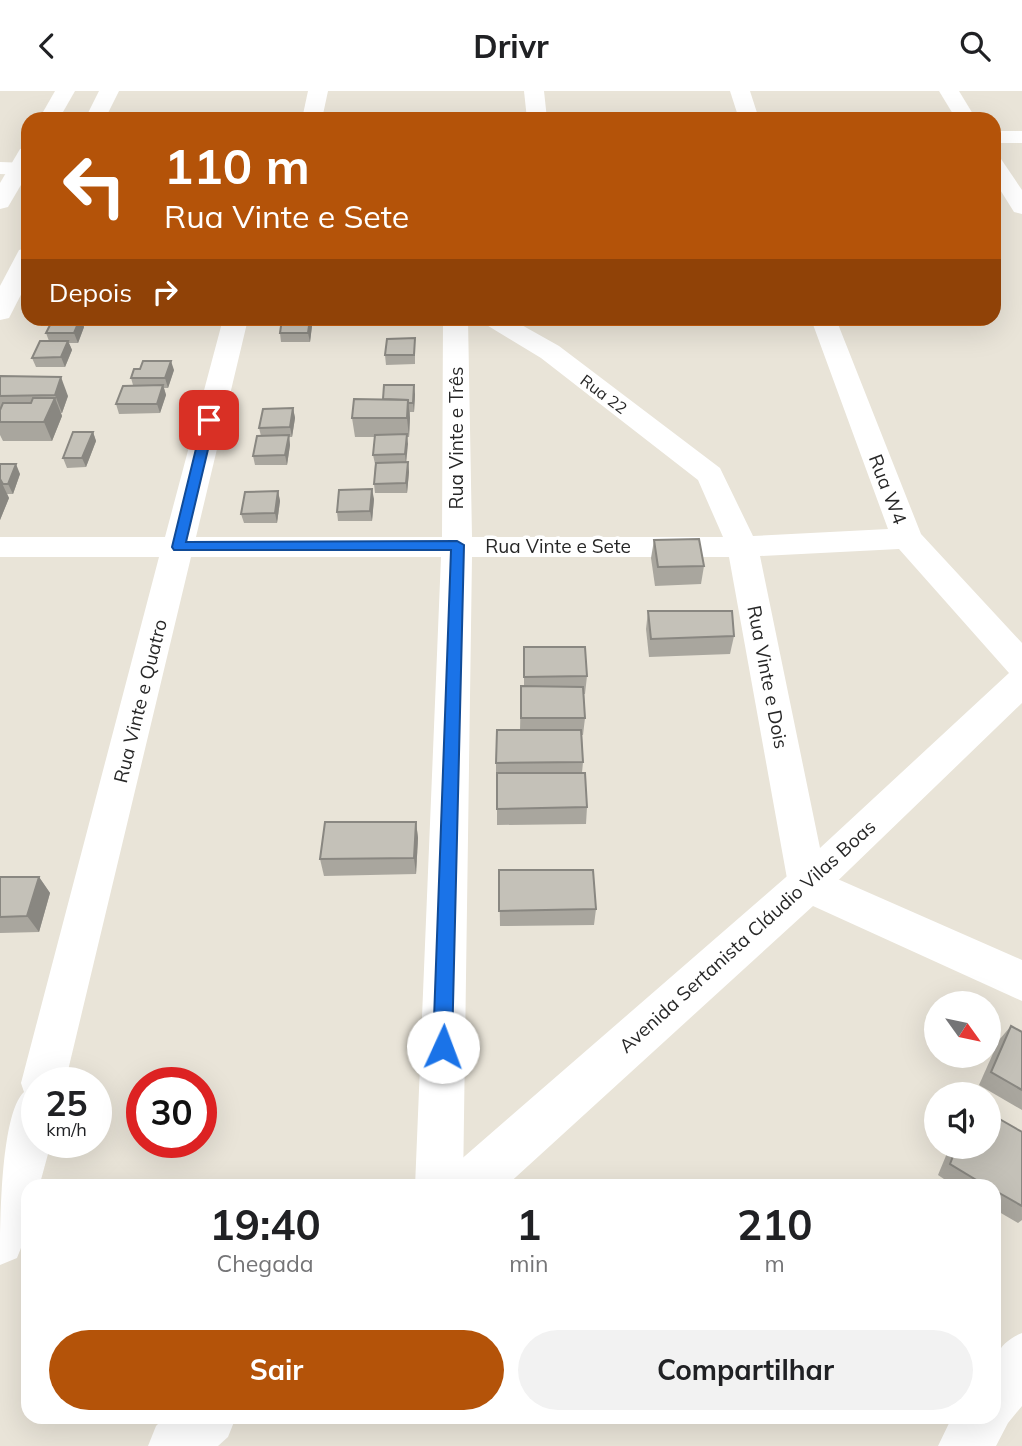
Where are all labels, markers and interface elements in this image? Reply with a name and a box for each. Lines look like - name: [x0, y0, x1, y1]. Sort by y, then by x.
- text: Drivr: [473, 26, 549, 66]
- icon: back: [28, 27, 66, 65]
- icon: search: [956, 27, 994, 65]
- text: 110 m: [164, 135, 310, 196]
- icon: left: [49, 140, 140, 231]
- text: Rua Vinte e Sete: [164, 196, 409, 236]
- icon: right: [146, 273, 184, 311]
- text: Depois: [49, 276, 132, 309]
- street label: Rua Vinte e Três: [444, 366, 468, 510]
- street label: Rua 22: [577, 370, 631, 418]
- pin: [179, 390, 239, 450]
- icon: arrive: [190, 401, 228, 439]
- street label: Rua W4: [864, 451, 912, 527]
- street label: Rua Vinte e Sete: [485, 534, 631, 558]
- street label: Rua Vinte e Dois: [742, 603, 794, 751]
- street label: Rua Vinte e Quatro: [108, 617, 172, 785]
- street label: Avenida Sertanista Cláudio Vilas Boas: [614, 814, 880, 1058]
- north arrow: [924, 991, 1001, 1067]
- map controls: [924, 991, 1001, 1159]
- position arrow: [406, 1010, 480, 1084]
- speed limit sign: 30: [126, 1067, 217, 1158]
- text: 25: [45, 1081, 88, 1125]
- button: sound: [924, 1082, 1001, 1159]
- text: km/h: [46, 1118, 87, 1141]
- text: 19:40: [210, 1198, 321, 1251]
- text: 1: [516, 1198, 541, 1251]
- text: 210: [737, 1198, 812, 1251]
- text: Chegada: [217, 1249, 314, 1278]
- text: min: [509, 1249, 548, 1278]
- text: m: [765, 1249, 785, 1278]
- button: Sair: [49, 1330, 504, 1410]
- button: Compartilhar: [518, 1330, 973, 1410]

